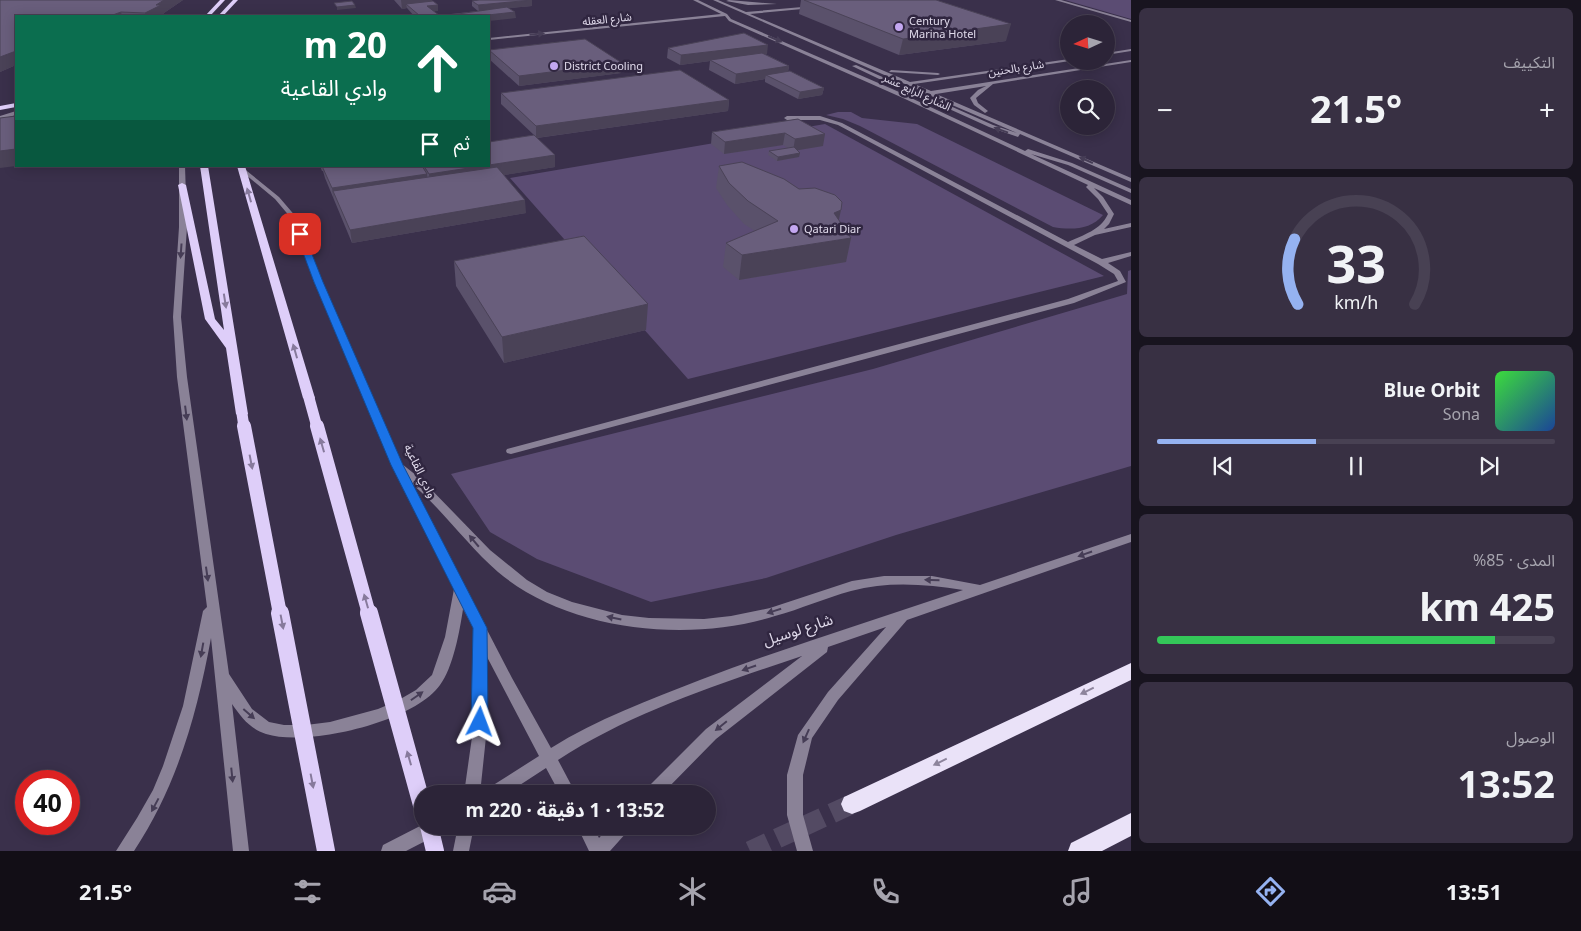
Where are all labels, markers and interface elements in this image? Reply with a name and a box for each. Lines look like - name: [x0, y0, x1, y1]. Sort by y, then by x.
- street label: شارع العقله: [581, 8, 633, 30]
- place label: Century Marina Hotel: [909, 13, 976, 41]
- north arrow: [1060, 15, 1115, 70]
- map controls: [1060, 15, 1115, 135]
- text: 20 m: [304, 21, 387, 68]
- marker: Century Marina Hotel: [893, 21, 905, 33]
- one-way arrow: [530, 30, 546, 38]
- icon: ahead: [405, 35, 470, 100]
- one-way arrow: [768, 35, 782, 43]
- text: التكييف: [1503, 51, 1555, 73]
- street label: شارع بالحنين: [987, 56, 1045, 80]
- place label: District Cooling: [564, 58, 643, 73]
- marker: District Cooling: [548, 60, 560, 72]
- street label: الشارع الرابع عشر: [879, 69, 954, 115]
- text: وادي القاعية: [281, 72, 387, 102]
- button: search: [1060, 80, 1115, 135]
- text: 21.5°: [1310, 82, 1402, 134]
- text: −: [1157, 90, 1173, 128]
- text: +: [1539, 90, 1555, 128]
- one-way arrow: [993, 126, 1008, 134]
- icon: arrive: [416, 130, 444, 158]
- text: ثم: [454, 130, 470, 156]
- one-way arrow: [1079, 155, 1093, 163]
- one-way arrow: [245, 187, 253, 202]
- pin: [279, 213, 321, 255]
- icon: arrive: [286, 220, 314, 248]
- place label: Qatari Diar: [804, 221, 861, 236]
- marker: Qatari Diar: [788, 223, 800, 235]
- text: 33: [1326, 227, 1386, 298]
- one-way arrow: [177, 243, 185, 259]
- text: km/h: [1334, 290, 1378, 314]
- one-way arrow: [221, 293, 229, 309]
- one-way arrow: [291, 343, 299, 358]
- text: Blue Orbit: [1384, 377, 1480, 403]
- text: Sona: [1443, 403, 1480, 425]
- one-way arrow: [182, 405, 190, 421]
- one-way arrow: [318, 437, 326, 452]
- street label: وادي القاعية: [399, 441, 441, 501]
- icon: previous: [1209, 452, 1237, 480]
- icon: pause: [1342, 452, 1370, 480]
- icon: next: [1475, 452, 1503, 480]
- one-way arrow: [248, 455, 256, 471]
- one-way arrow: [469, 535, 480, 548]
- text: المدى · 85%: [1473, 549, 1555, 571]
- one-way arrow: [1077, 550, 1092, 558]
- one-way arrow: [203, 566, 211, 582]
- one-way arrow: [924, 576, 940, 584]
- text: 425 km: [1419, 580, 1555, 632]
- one-way arrow: [361, 593, 369, 608]
- street label: شارع لوسيل: [760, 608, 836, 653]
- one-way arrow: [767, 608, 782, 616]
- one-way arrow: [278, 614, 286, 630]
- one-way arrow: [606, 614, 621, 622]
- one-way arrow: [198, 643, 206, 658]
- one-way arrow: [742, 665, 757, 673]
- one-way arrow: [1079, 687, 1094, 695]
- one-way arrow: [410, 691, 424, 701]
- position arrow: [453, 695, 505, 747]
- one-way arrow: [243, 709, 256, 720]
- one-way arrow: [715, 721, 728, 732]
- text: الوصول: [1506, 726, 1555, 748]
- one-way arrow: [802, 729, 810, 743]
- one-way arrow: [405, 750, 413, 765]
- text: 13:52: [1457, 757, 1555, 809]
- one-way arrow: [933, 758, 947, 766]
- one-way arrow: [229, 768, 237, 784]
- speed limit sign: 40: [15, 770, 80, 835]
- one-way arrow: [309, 774, 317, 790]
- text: 13:52 · 1 دقيقة · 220 m: [466, 797, 664, 823]
- one-way arrow: [151, 798, 159, 812]
- icon: filters: [290, 874, 325, 909]
- icon: car: [482, 874, 517, 909]
- icon: climate: [675, 874, 710, 909]
- icon: phone: [868, 874, 903, 909]
- icon: music: [1060, 874, 1095, 909]
- icon: directions: [1253, 874, 1288, 909]
- text: 21.5°: [79, 876, 132, 906]
- text: 13:51: [1446, 876, 1502, 906]

